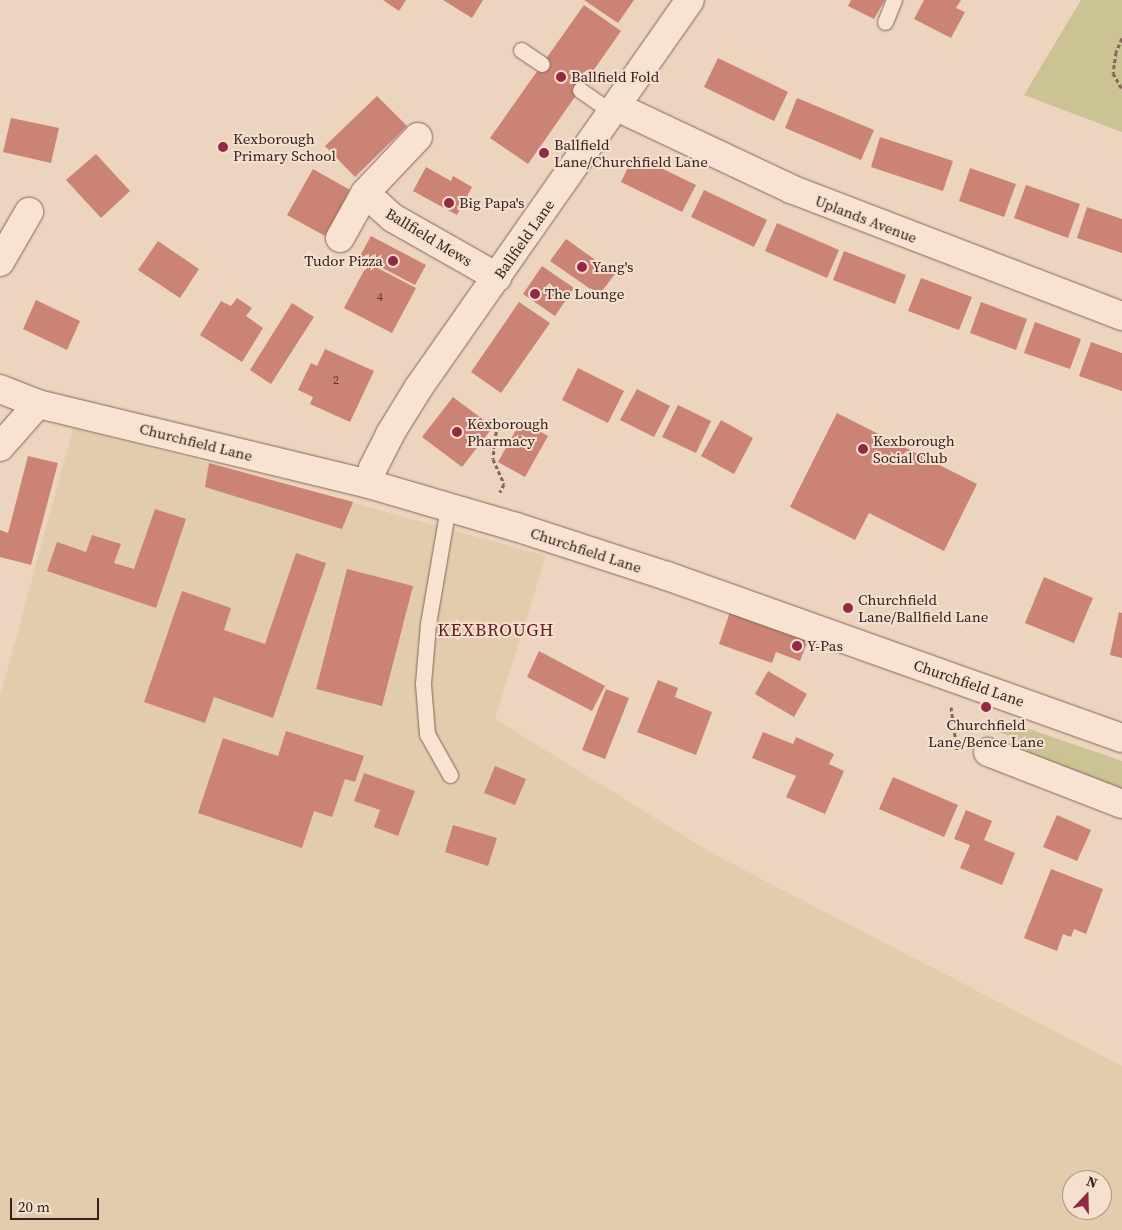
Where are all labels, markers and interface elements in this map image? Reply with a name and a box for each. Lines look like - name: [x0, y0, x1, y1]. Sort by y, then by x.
- place label: Ballfield Fold: [571, 68, 659, 86]
- marker: Ballfield Fold: [555, 71, 567, 83]
- place label: Kexborough Primary School: [233, 129, 336, 164]
- place label: Ballfield Lane/Churchfield Lane: [554, 135, 708, 170]
- marker: Kexborough Primary School: [217, 141, 229, 153]
- marker: Ballfield Lane/Churchfield Lane: [538, 147, 550, 159]
- street label: Uplands Avenue: [813, 191, 919, 247]
- place label: Big Papa's: [459, 194, 525, 212]
- street label: Ballfield Lane: [490, 196, 558, 282]
- marker: Big Papa's: [443, 197, 455, 209]
- street label: Ballfield Mews: [383, 204, 475, 270]
- place label: Tudor Pizza: [304, 252, 383, 270]
- marker: Tudor Pizza: [387, 255, 399, 267]
- place label: Yang's: [592, 258, 634, 276]
- marker: Yang's: [576, 261, 588, 273]
- place label: The Lounge: [545, 285, 624, 303]
- marker: The Lounge: [529, 288, 541, 300]
- house number: 4: [377, 291, 383, 305]
- house number: 2: [333, 374, 339, 388]
- place label: Kexborough Pharmacy: [467, 414, 549, 449]
- street label: Churchfield Lane: [138, 419, 254, 465]
- marker: Kexborough Pharmacy: [451, 426, 463, 438]
- place label: Kexborough Social Club: [873, 431, 955, 466]
- marker: Kexborough Social Club: [857, 443, 869, 455]
- street label: Churchfield Lane: [528, 524, 644, 576]
- place label: Churchfield Lane/Ballfield Lane: [858, 590, 988, 625]
- marker: Churchfield Lane/Ballfield Lane: [842, 602, 854, 614]
- district label: KEXBROUGH: [436, 619, 556, 641]
- place label: Y-Pas: [807, 637, 843, 655]
- marker: Y-Pas: [791, 640, 803, 652]
- street label: Churchfield Lane: [911, 656, 1027, 710]
- marker: Churchfield Lane/Bence Lane: [980, 701, 992, 713]
- place label: Churchfield Lane/Bence Lane: [928, 715, 1044, 750]
- north arrow: [1062, 1170, 1112, 1220]
- text: N: [1084, 1171, 1100, 1193]
- scale bar: [12, 1188, 101, 1220]
- text: 20 m: [18, 1196, 50, 1217]

